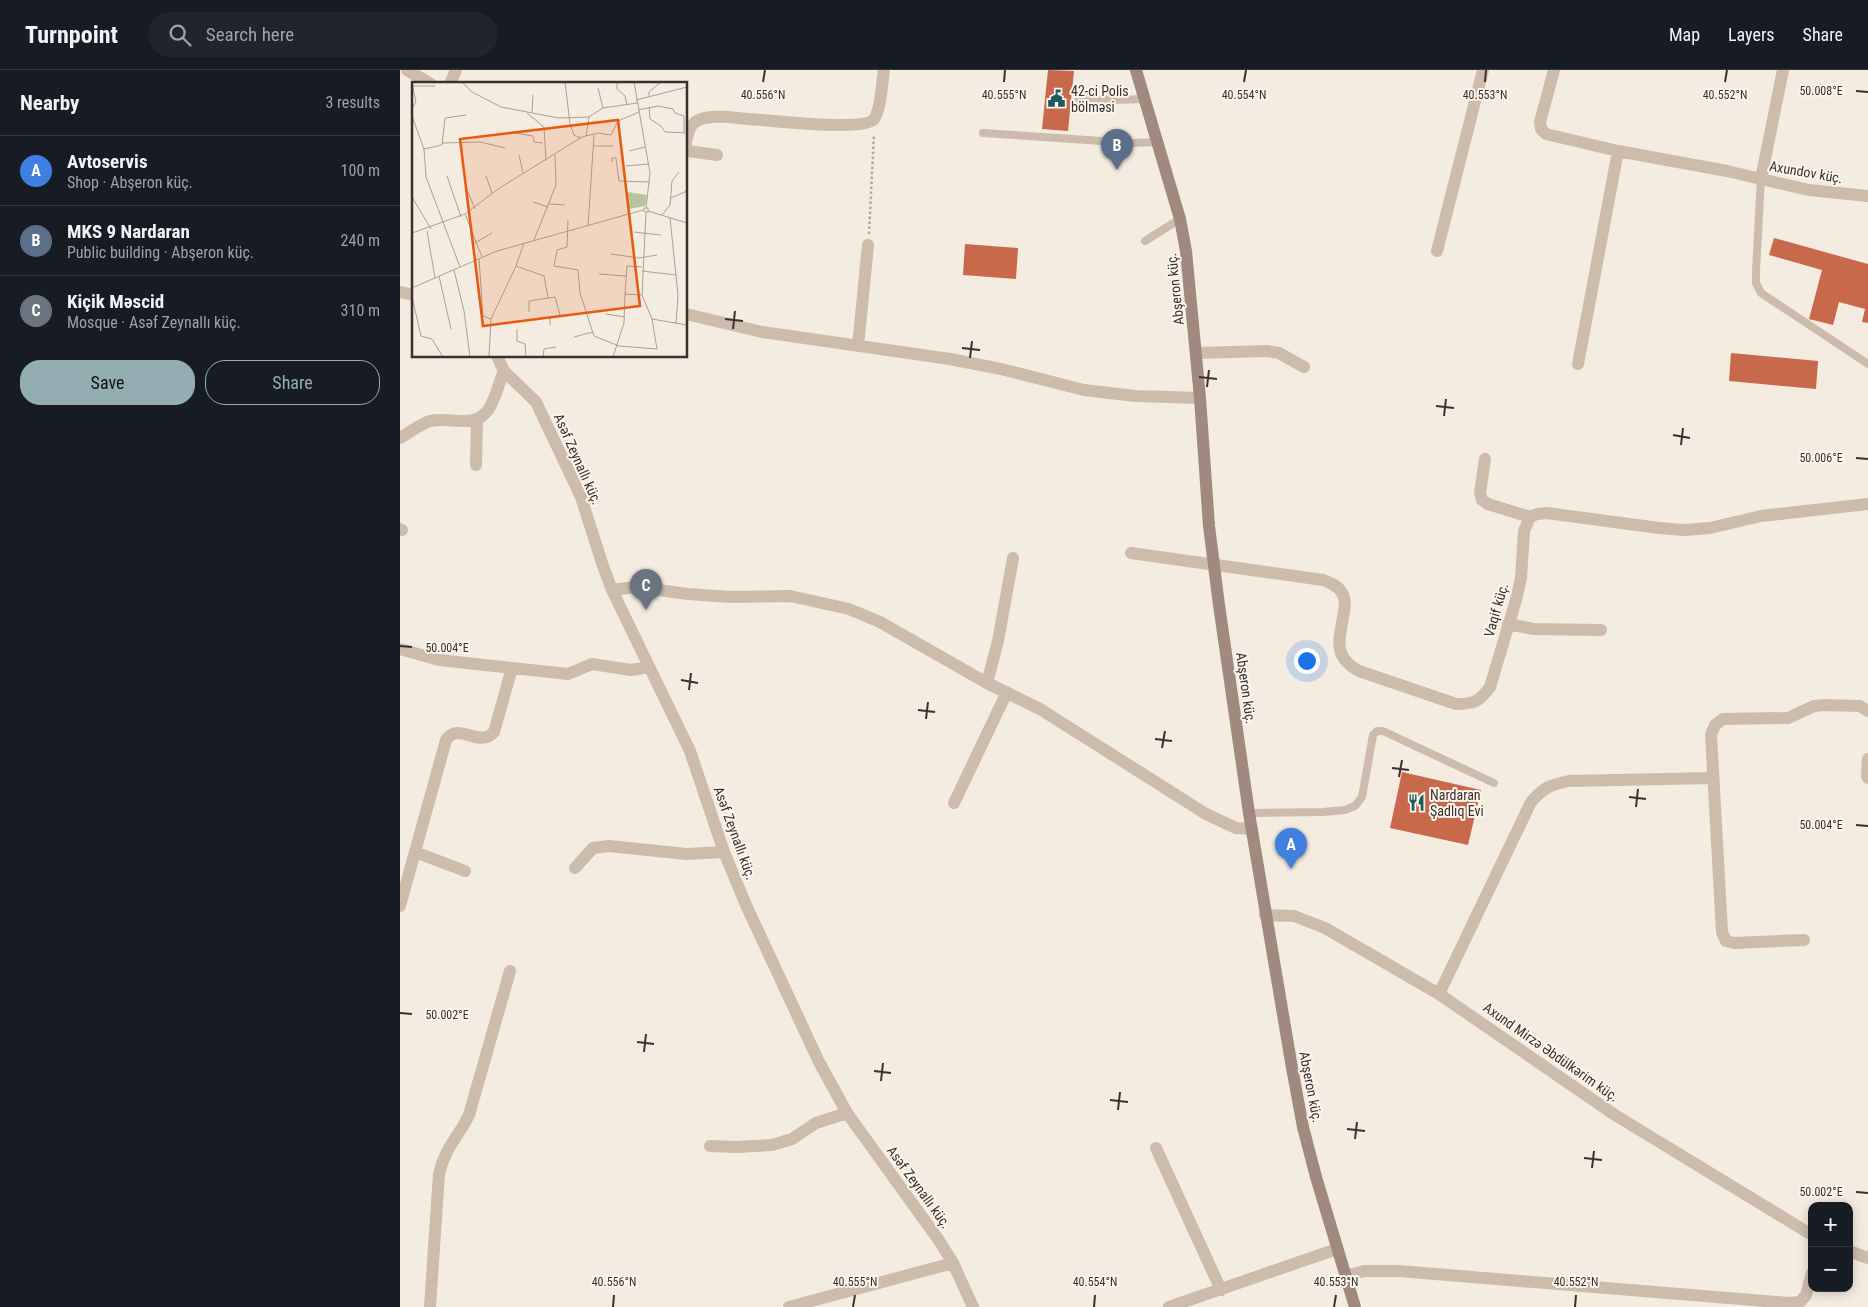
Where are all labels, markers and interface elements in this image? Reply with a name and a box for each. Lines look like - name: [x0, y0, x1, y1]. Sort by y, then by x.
- search box: [148, 12, 498, 57]
- text: Turnpoint: [25, 21, 118, 49]
- icon: search: [166, 21, 194, 49]
- text: Search here: [206, 23, 294, 46]
- text: Map: [1669, 24, 1700, 45]
- text: Layers: [1728, 24, 1775, 45]
- text: Share: [1803, 24, 1843, 45]
- inset map: [412, 82, 688, 358]
- place label: 42-ci Polis bölməsi: [1071, 83, 1129, 115]
- text: 50.008°E: [1799, 84, 1843, 98]
- text: 40.556°N: [741, 88, 785, 102]
- text: 40.555°N: [982, 88, 1026, 102]
- text: 40.554°N: [1222, 88, 1266, 102]
- text: 40.553°N: [1463, 88, 1507, 102]
- text: 40.552°N: [1703, 88, 1747, 102]
- public building icon: 42-ci Polis bölməsi: [1047, 89, 1067, 109]
- text: Nearby: [20, 91, 79, 115]
- text: 3 results: [325, 93, 380, 112]
- pin: B: [1101, 129, 1133, 170]
- text: Avtoservis: [67, 150, 148, 173]
- street label: Axundov küç.: [1768, 158, 1844, 186]
- text: A: [31, 161, 41, 180]
- text: 100 m: [341, 161, 380, 180]
- text: Shop · Abşeron küç.: [67, 173, 193, 192]
- text: MKS 9 Nardaran: [67, 220, 190, 243]
- text: B: [32, 231, 40, 250]
- text: 240 m: [341, 231, 380, 250]
- text: Public building · Abşeron küç.: [67, 243, 254, 262]
- street label: Abşeron küç.: [1163, 252, 1187, 326]
- text: Kiçik Məscid: [67, 290, 164, 313]
- text: C: [31, 301, 41, 320]
- text: 310 m: [341, 301, 380, 320]
- text: Mosque · Asəf Zeynallı küç.: [67, 313, 241, 332]
- button: Save: [20, 360, 195, 405]
- button: Share: [205, 360, 380, 405]
- street label: Asəf Zeynallı küç.: [551, 411, 605, 507]
- text: 50.006°E: [1799, 451, 1843, 465]
- pin: C: [630, 569, 662, 610]
- street label: Vaqif küç.: [1481, 581, 1511, 639]
- text: 50.004°E: [425, 641, 469, 655]
- your location: [1294, 648, 1320, 674]
- street label: Abşeron küç.: [1233, 651, 1259, 725]
- street label: Asəf Zeynallı küç.: [711, 784, 759, 882]
- place label: Nardaran Şadlıq Evi: [1430, 787, 1484, 819]
- restaurant icon: Nardaran Şadlıq Evi: [1406, 793, 1426, 813]
- text: 50.004°E: [1799, 818, 1843, 832]
- pin: A: [1275, 828, 1307, 869]
- street label: Axund Mirzə Əbdülkərim küç.: [1480, 999, 1622, 1105]
- text: 50.002°E: [425, 1008, 469, 1022]
- street label: Abşeron küç.: [1296, 1050, 1326, 1124]
- street label: Asəf Zeynallı küç.: [884, 1143, 954, 1231]
- text: 50.002°E: [1799, 1185, 1843, 1199]
- map controls: [1808, 1202, 1853, 1292]
- button: +: [1808, 1202, 1853, 1247]
- button: −: [1808, 1247, 1853, 1292]
- text: 40.556°N: [592, 1275, 636, 1289]
- text: 40.555°N: [833, 1275, 877, 1289]
- text: 40.554°N: [1073, 1275, 1117, 1289]
- text: 40.553°N: [1314, 1275, 1358, 1289]
- text: 40.552°N: [1554, 1275, 1598, 1289]

